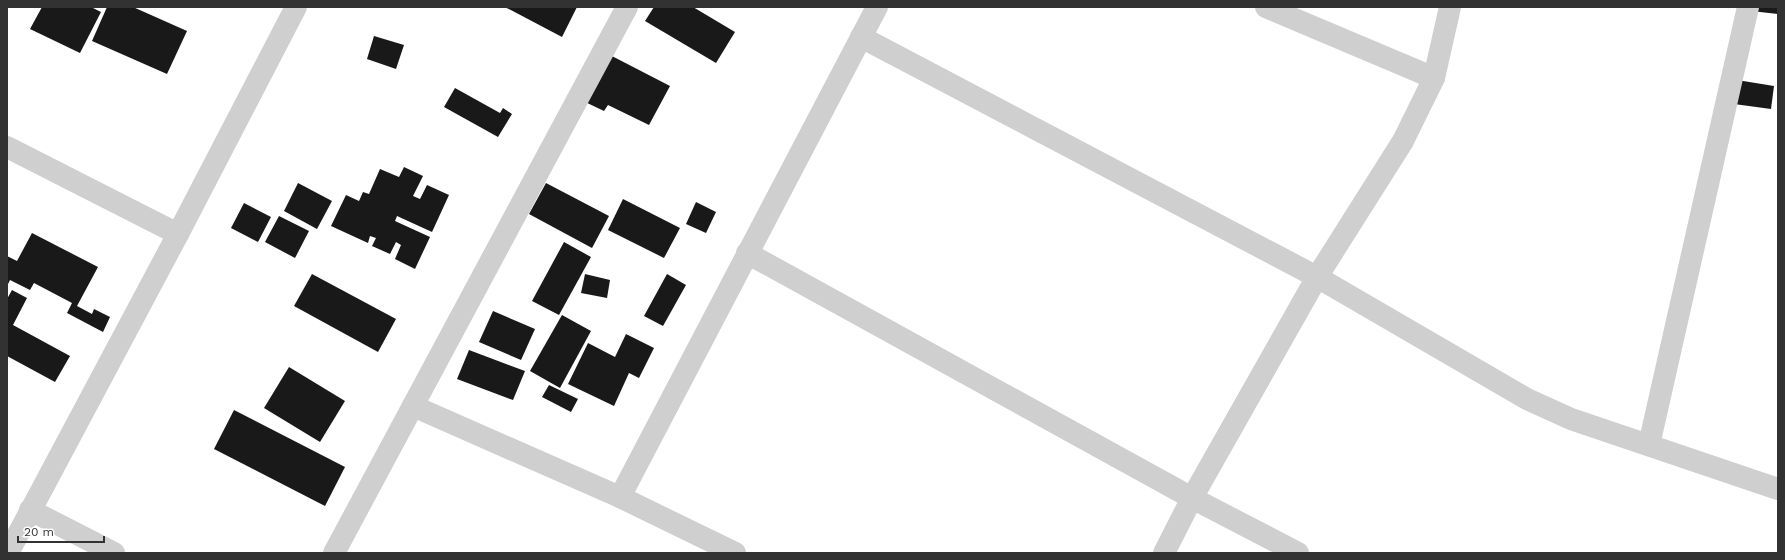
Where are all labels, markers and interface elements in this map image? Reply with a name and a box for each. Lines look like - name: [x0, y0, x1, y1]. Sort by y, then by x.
- scale bar: [18, 518, 104, 544]
- text: 20 m: [24, 525, 54, 539]

